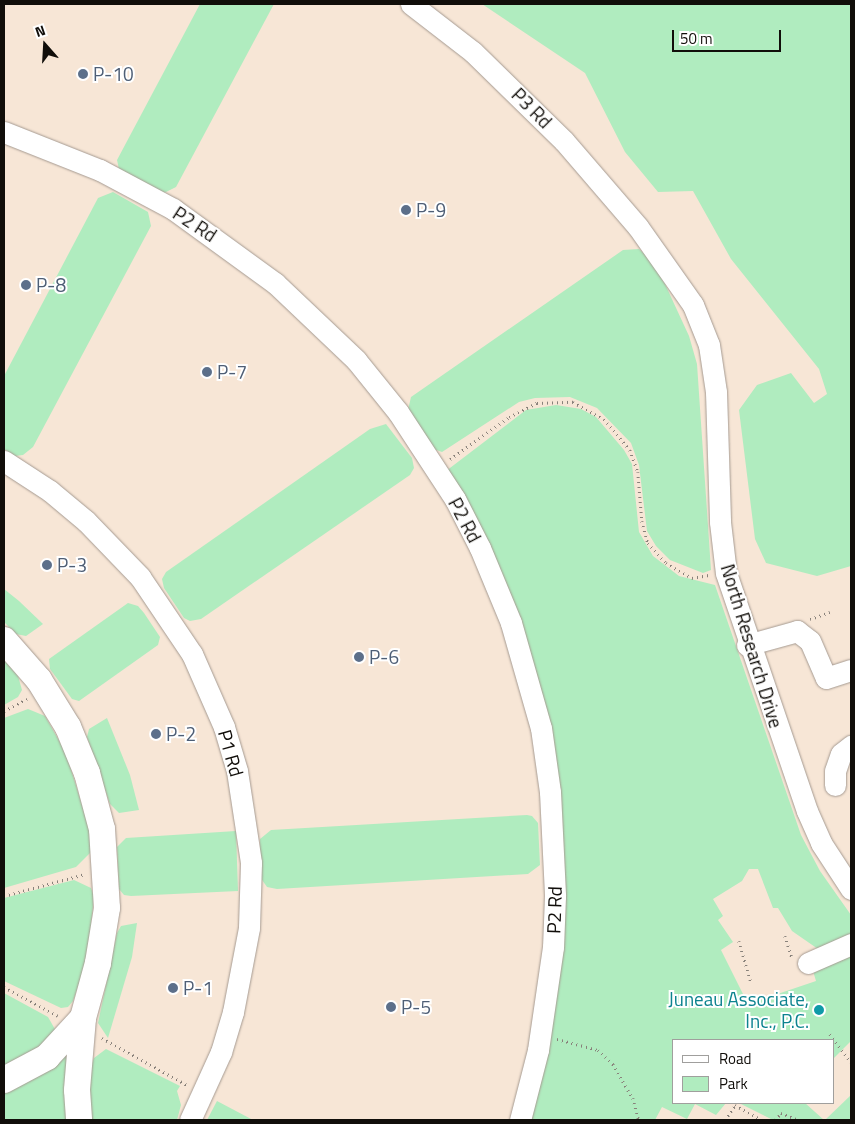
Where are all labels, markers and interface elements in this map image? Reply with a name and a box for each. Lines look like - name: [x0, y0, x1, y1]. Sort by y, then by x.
- text: N: [32, 19, 48, 42]
- north arrow: [20, 20, 70, 70]
- scale bar: [675, 20, 784, 52]
- text: 50 m: [680, 27, 713, 50]
- place label: P-10: [93, 63, 134, 85]
- marker: P-10: [77, 68, 89, 80]
- street label: P3 Rd: [507, 83, 557, 133]
- place label: P-9: [416, 199, 446, 221]
- street label: P2 Rd: [169, 201, 221, 247]
- marker: P-9: [400, 204, 412, 216]
- place label: P-8: [36, 274, 66, 296]
- marker: P-8: [20, 279, 32, 291]
- place label: P-7: [217, 361, 247, 383]
- marker: P-7: [201, 366, 213, 378]
- street label: P2 Rd: [444, 494, 486, 546]
- place label: P-3: [57, 554, 87, 576]
- marker: P-3: [41, 559, 53, 571]
- street label: North Research Drive: [716, 561, 788, 731]
- place label: P-6: [369, 646, 399, 668]
- marker: P-6: [353, 651, 365, 663]
- place label: P-2: [166, 723, 196, 745]
- street label: P1 Rd: [213, 727, 249, 779]
- marker: P-2: [150, 728, 162, 740]
- street label: P2 Rd: [542, 886, 566, 934]
- place label: P-1: [183, 977, 213, 999]
- marker: P-1: [167, 982, 179, 994]
- place label: Juneau Associate, Inc., P.C.: [668, 988, 809, 1032]
- place label: P-5: [401, 996, 431, 1018]
- marker: P-5: [385, 1001, 397, 1013]
- marker: Juneau Associate, Inc., P.C.: [813, 1004, 825, 1016]
- legend: [672, 1039, 835, 1104]
- text: Road: [719, 1047, 751, 1070]
- text: Park: [719, 1072, 748, 1095]

